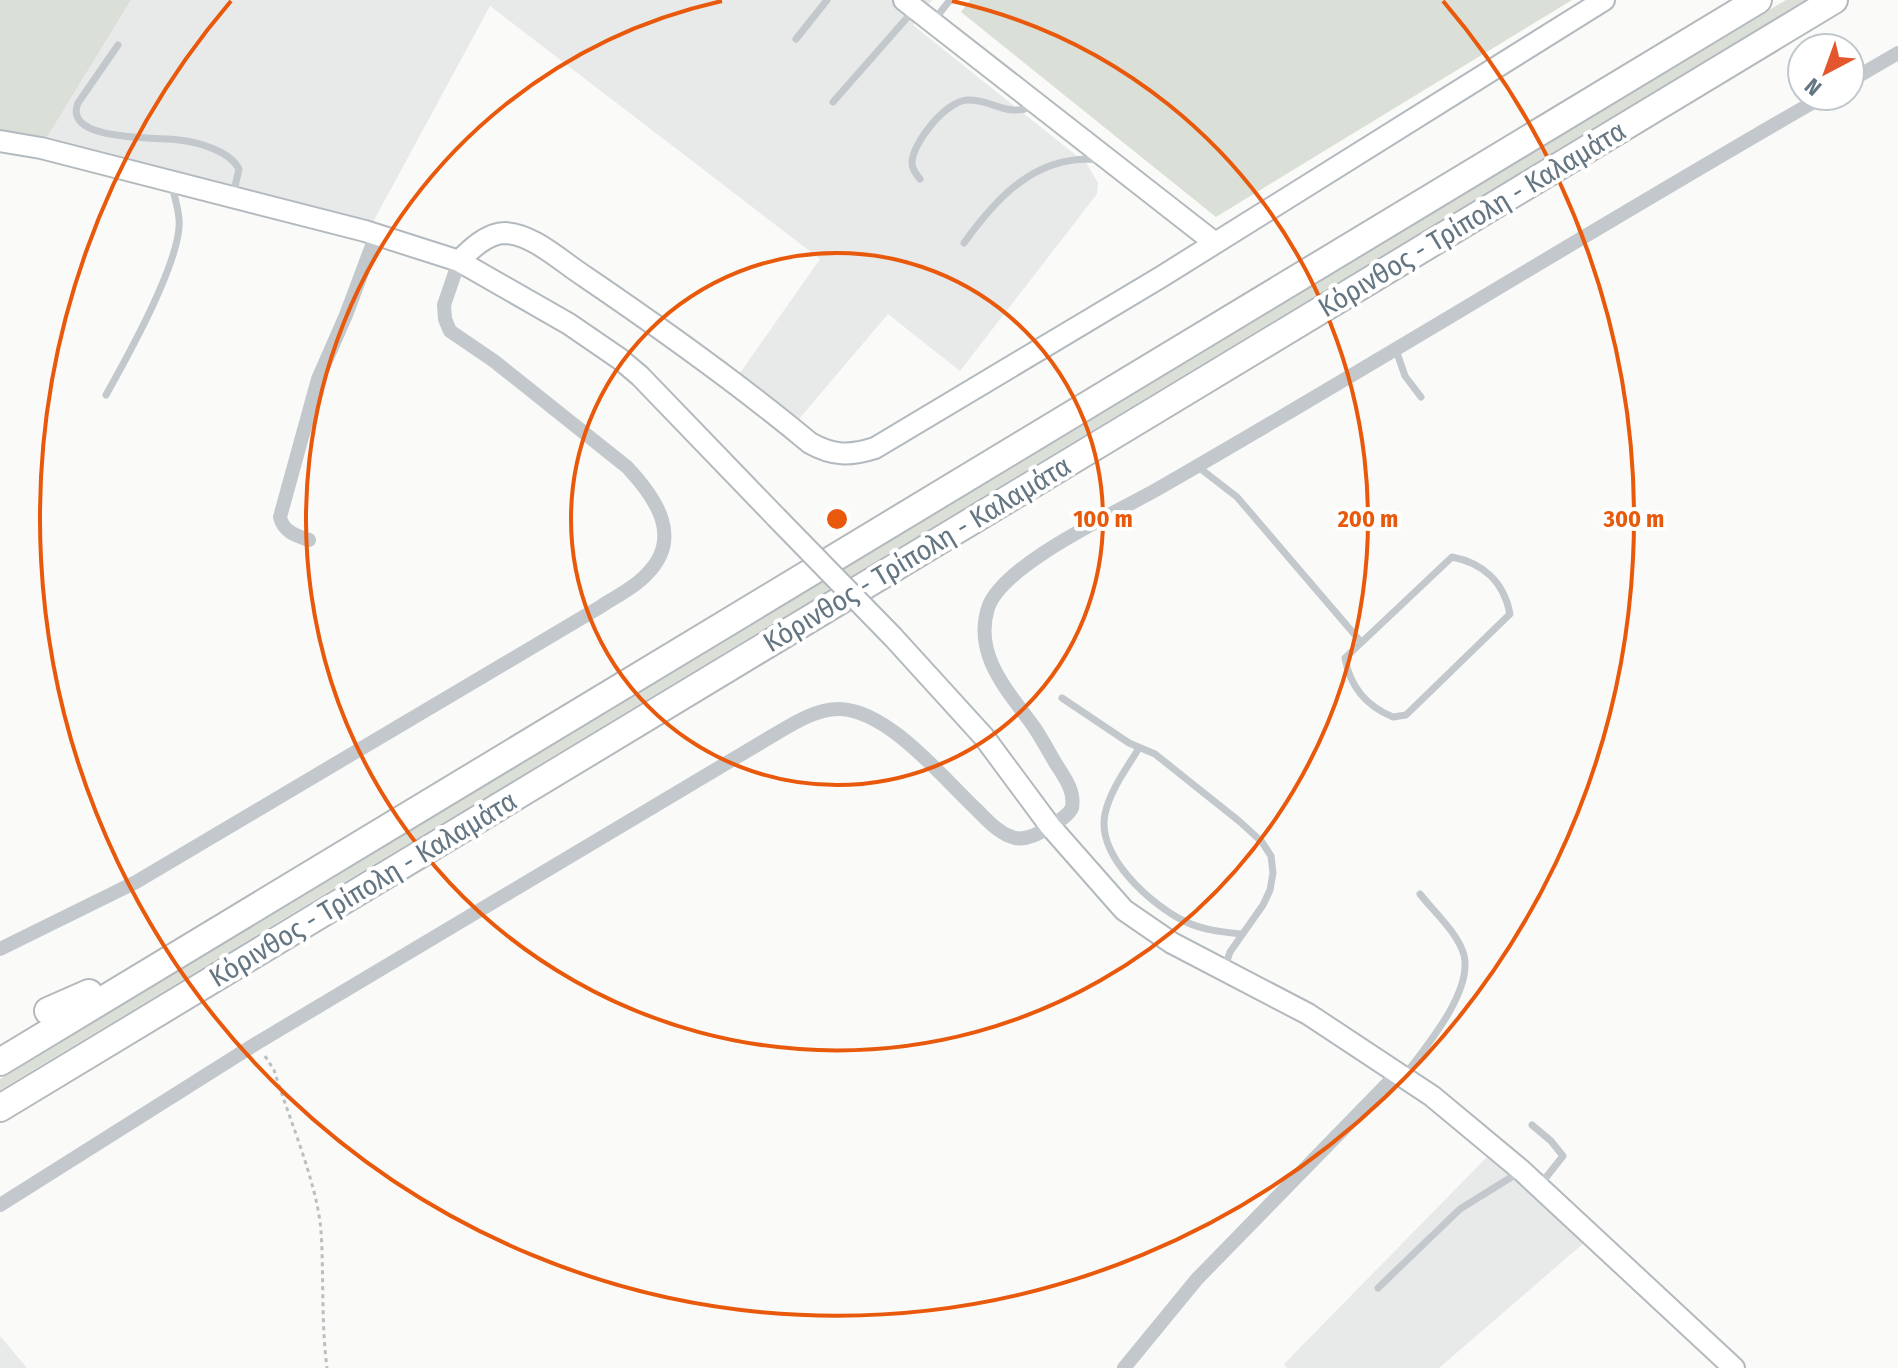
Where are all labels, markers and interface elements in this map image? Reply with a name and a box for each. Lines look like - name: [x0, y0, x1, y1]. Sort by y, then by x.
- north arrow: [1786, 32, 1866, 112]
- text: N: [1799, 72, 1827, 101]
- street label: Κόρινθος - Τρίπολη - Καλαμάτα: [1312, 114, 1632, 324]
- street label: Κόρινθος - Τρίπολη - Καλαμάτα: [757, 449, 1077, 659]
- centre of rings: [823, 505, 851, 533]
- text: 100 m: [1073, 505, 1133, 533]
- text: 200 m: [1337, 505, 1398, 533]
- text: 300 m: [1603, 505, 1664, 533]
- street label: Κόρινθος - Τρίπολη - Καλαμάτα: [203, 784, 523, 994]

